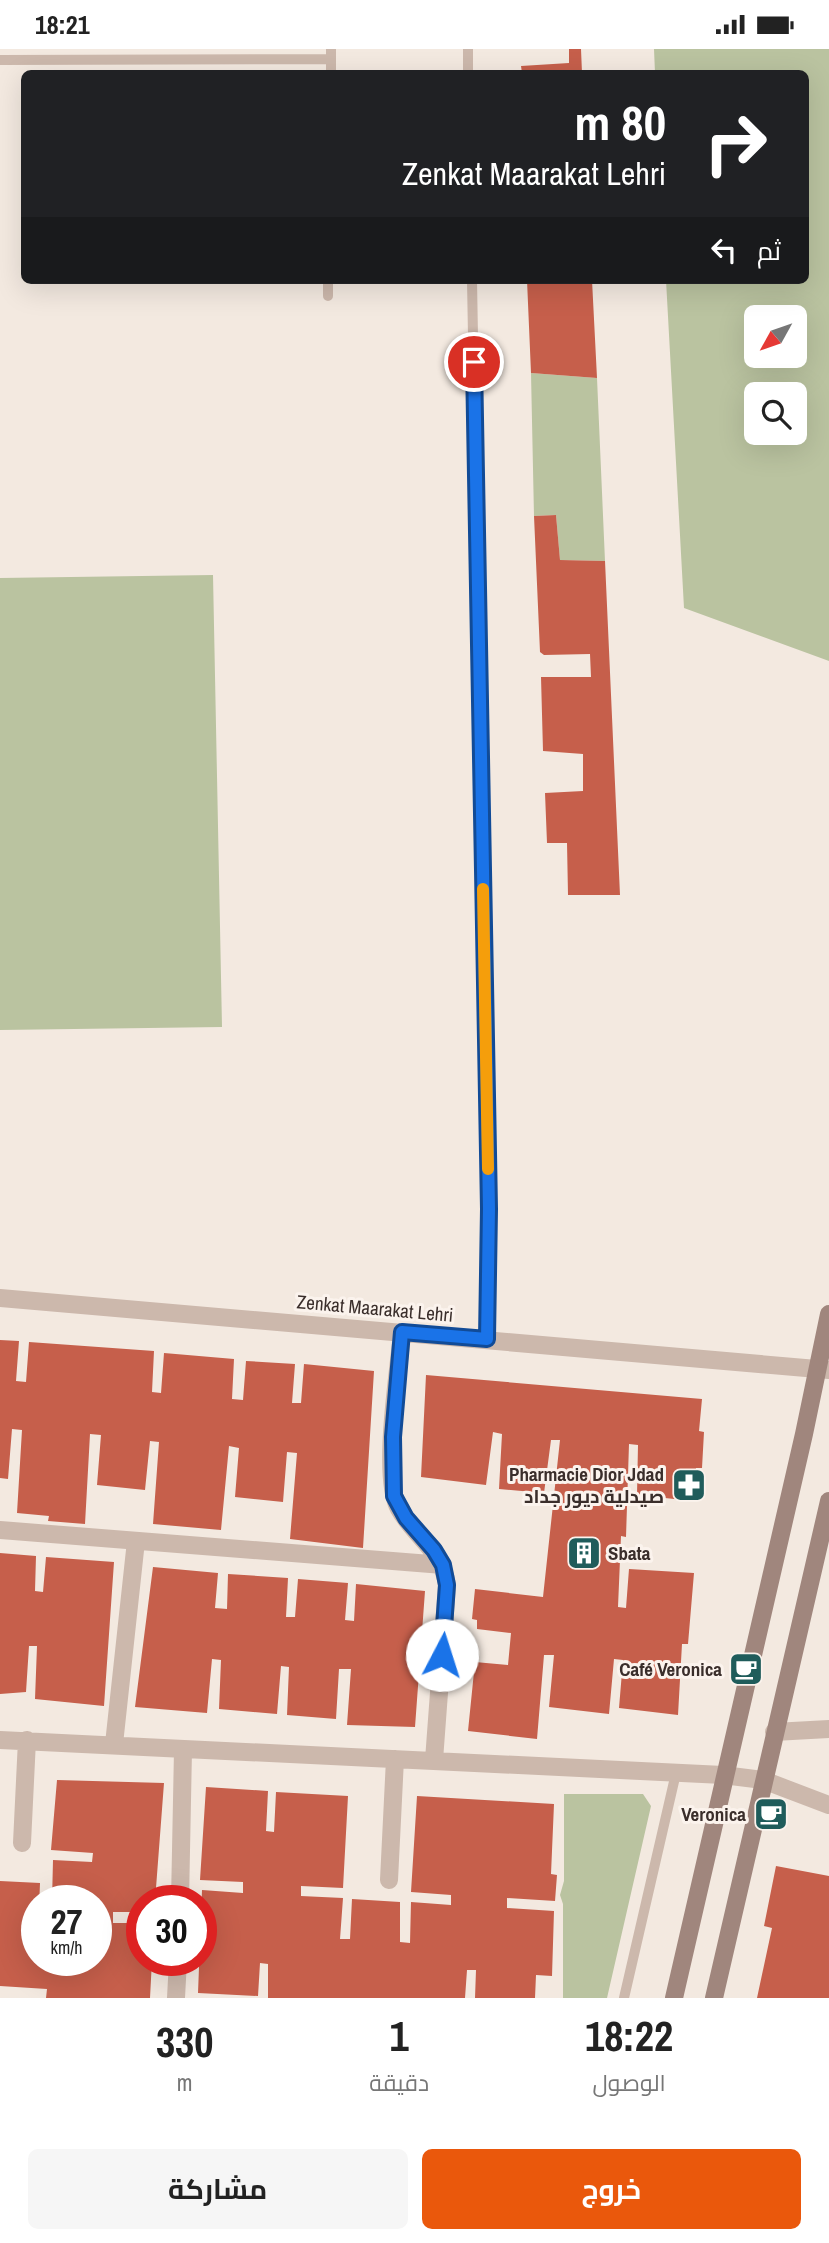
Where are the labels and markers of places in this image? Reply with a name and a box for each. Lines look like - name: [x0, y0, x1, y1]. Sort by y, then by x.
- pin: [444, 332, 504, 392]
- place label: Pharmacie Dior Jdad صيدلية ديور جداد: [509, 1461, 664, 1509]
- pharmacy icon: Pharmacie Dior Jdad صيدلية ديور جداد: [670, 1466, 708, 1504]
- building icon: Sbata: [565, 1534, 603, 1572]
- place label: Sbata: [608, 1540, 651, 1566]
- cafe icon: Café Veronica: [727, 1650, 765, 1688]
- place label: Café Veronica: [619, 1656, 722, 1682]
- cafe icon: Veronica: [752, 1795, 790, 1833]
- place label: Veronica: [681, 1801, 746, 1827]

